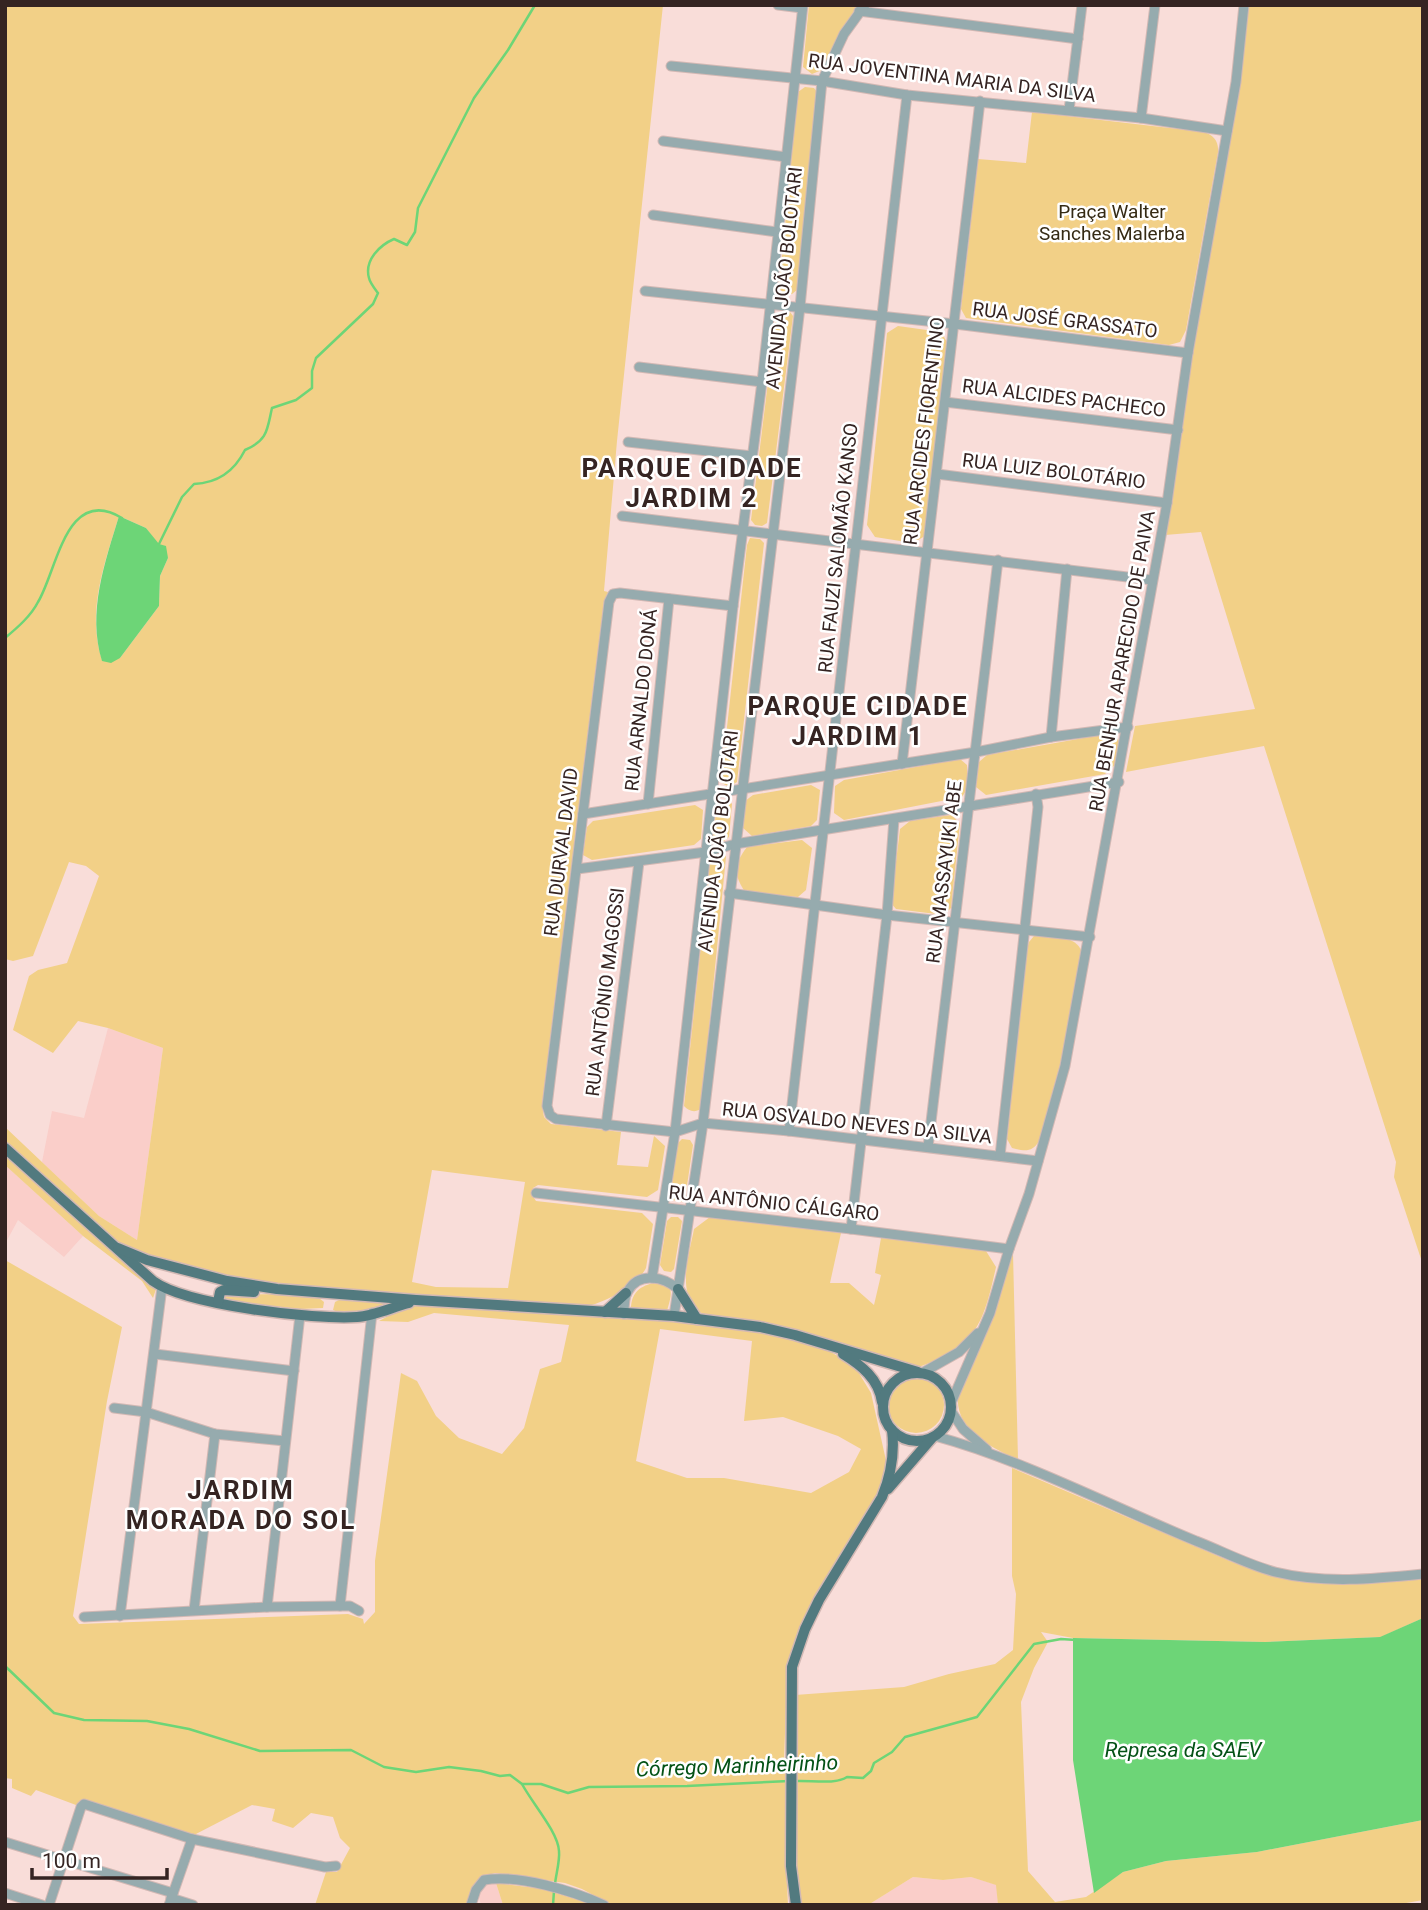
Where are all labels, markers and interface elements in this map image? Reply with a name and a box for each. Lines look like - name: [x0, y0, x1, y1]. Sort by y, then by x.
- street label: RUA JOVENTINA MARIA DA SILVA: [807, 49, 1098, 107]
- street label: AVENIDA JOÃO BOLOTARI: [761, 166, 807, 390]
- park label: Praça Walter Sanches Malerba: [1039, 200, 1185, 245]
- street label: RUA JOSÉ GRASSATO: [971, 297, 1159, 343]
- street label: RUA ARCIDES FIORENTINO: [899, 316, 949, 546]
- street label: RUA ALCIDES PACHECO: [961, 374, 1167, 422]
- street label: RUA FAUZI SALOMÃO KANSO: [813, 422, 863, 674]
- street label: RUA LUIZ BOLOTÁRIO: [961, 448, 1147, 494]
- district label: PARQUE CIDADE JARDIM 2: [581, 453, 803, 513]
- street label: RUA BENHUR APARECIDO DE PAIVA: [1084, 508, 1160, 813]
- street label: RUA ARNALDO DONÁ: [620, 607, 662, 792]
- district label: PARQUE CIDADE JARDIM 1: [747, 691, 969, 751]
- street label: AVENIDA JOÃO BOLOTARI: [693, 729, 743, 953]
- street label: RUA DURVAL DAVID: [539, 766, 583, 938]
- street label: RUA MASSAYUKI ABE: [921, 779, 967, 965]
- street label: RUA ANTÔNIO MAGOSSI: [581, 886, 629, 1098]
- street label: RUA OSVALDO NEVES DA SILVA: [721, 1097, 994, 1149]
- street label: RUA ANTÔNIO CÁLGARO: [667, 1180, 881, 1226]
- district label: JARDIM MORADA DO SOL: [126, 1475, 356, 1535]
- water label: Represa da SAEV: [1105, 1738, 1263, 1762]
- water label: Córrego Marinheirinho: [635, 1750, 839, 1782]
- scale bar: [32, 1836, 166, 1880]
- text: 100 m: [42, 1849, 101, 1873]

